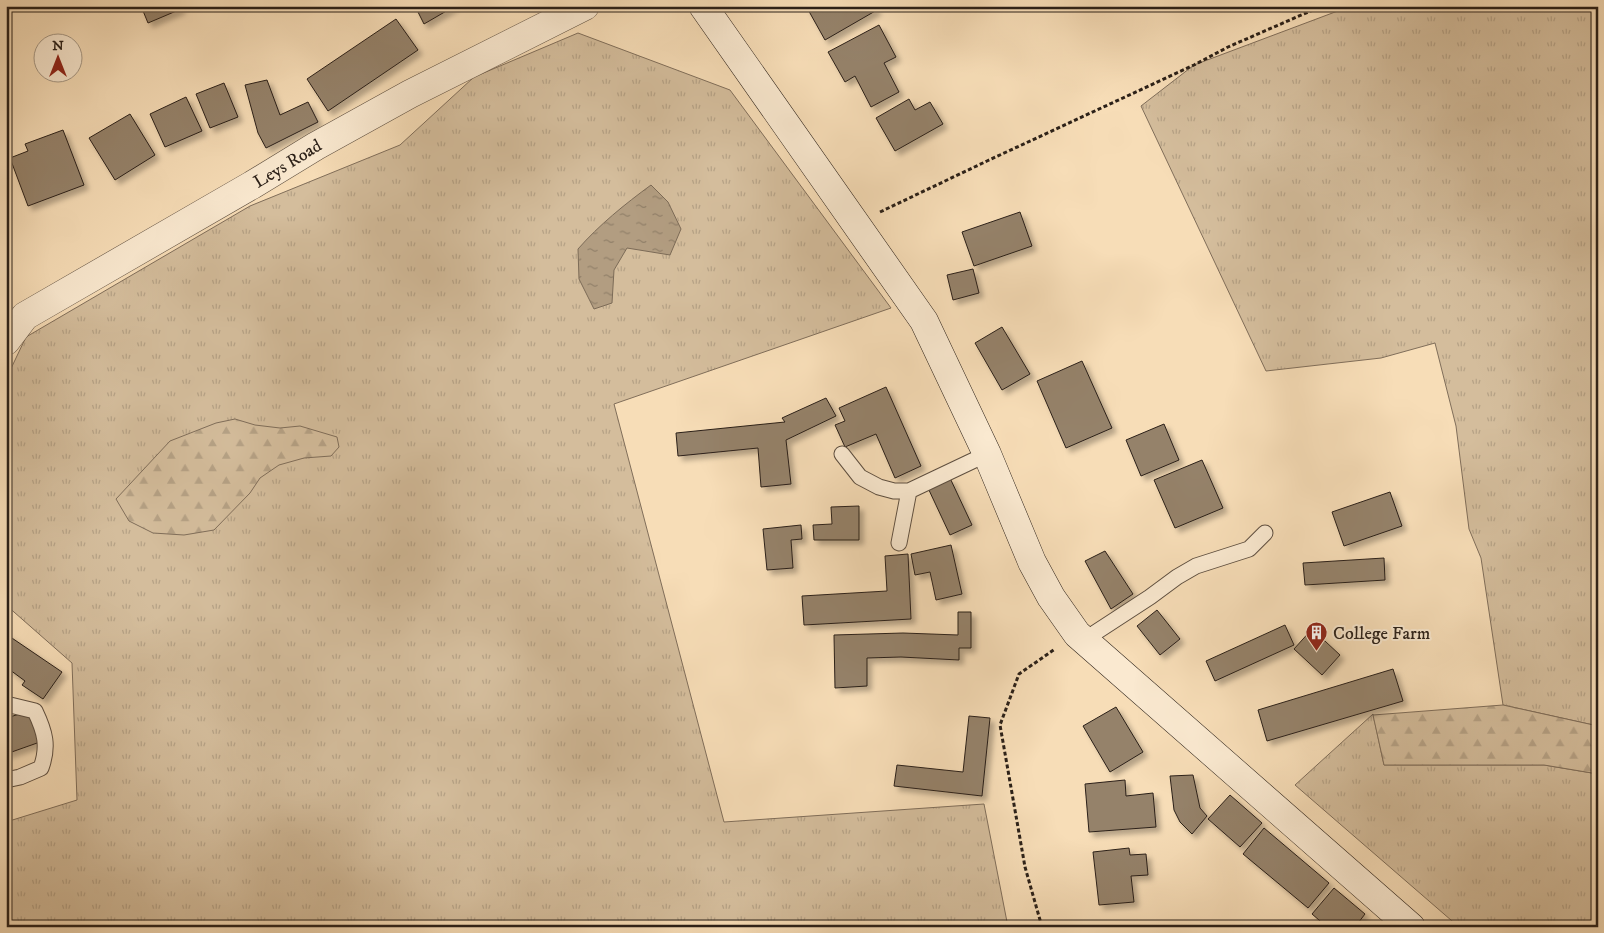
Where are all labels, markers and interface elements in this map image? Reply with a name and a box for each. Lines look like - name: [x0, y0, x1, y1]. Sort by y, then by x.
- north arrow: [32, 32, 82, 82]
- text: N: [52, 37, 64, 55]
- street label: Leys Road: [250, 135, 326, 193]
- building icon: College Farm: [1305, 621, 1329, 652]
- place label: College Farm: [1333, 623, 1430, 645]

